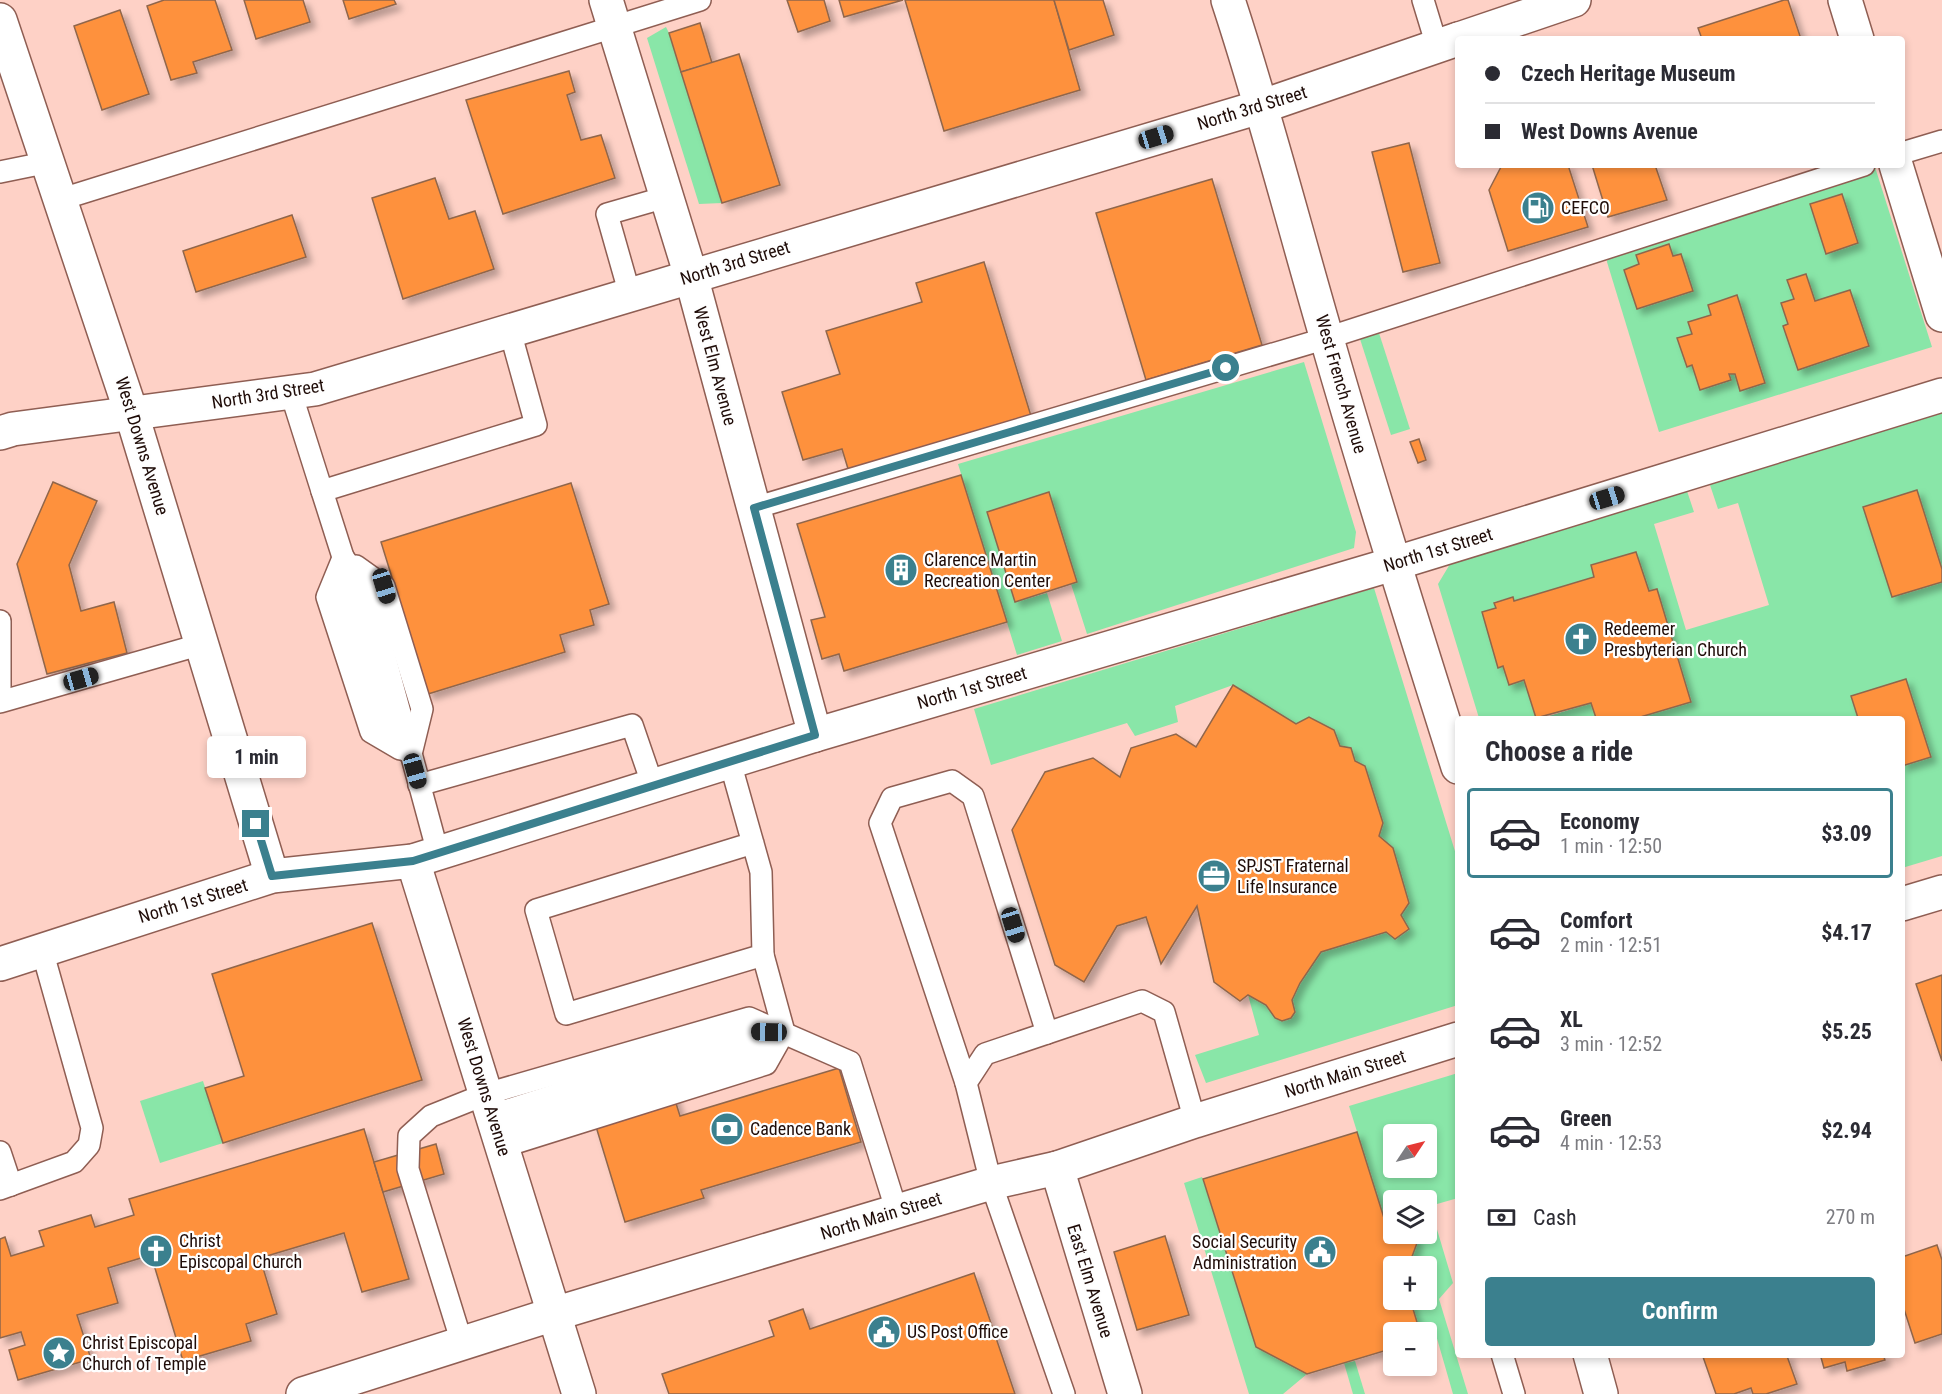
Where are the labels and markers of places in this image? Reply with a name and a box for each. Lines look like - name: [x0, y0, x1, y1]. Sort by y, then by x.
- fuel station icon: CEFCO: [1520, 190, 1556, 226]
- place label: CEFCO: [1561, 197, 1610, 218]
- place label: Clarence Martin Recreation Center: [924, 549, 1051, 591]
- building icon: Clarence Martin Recreation Center: [883, 552, 919, 588]
- place label: Redeemer Presbyterian Church: [1604, 618, 1747, 660]
- church icon: Redeemer Presbyterian Church: [1563, 621, 1599, 657]
- place label: SPJST Fraternal Life Insurance: [1237, 855, 1349, 897]
- office icon: SPJST Fraternal Life Insurance: [1196, 858, 1232, 894]
- bank icon: Cadence Bank: [709, 1111, 745, 1147]
- place label: Cadence Bank: [750, 1118, 851, 1139]
- place label: Christ Episcopal Church: [179, 1230, 302, 1272]
- place label: Social Security Administration: [1192, 1231, 1297, 1273]
- church icon: Christ Episcopal Church: [138, 1233, 174, 1269]
- public building icon: Social Security Administration: [1302, 1234, 1338, 1270]
- public building icon: US Post Office: [866, 1314, 902, 1350]
- place label: US Post Office: [907, 1321, 1008, 1342]
- place label: Christ Episcopal Church of Temple: [82, 1332, 207, 1374]
- place icon: Christ Episcopal Church of Temple: [41, 1335, 77, 1371]

